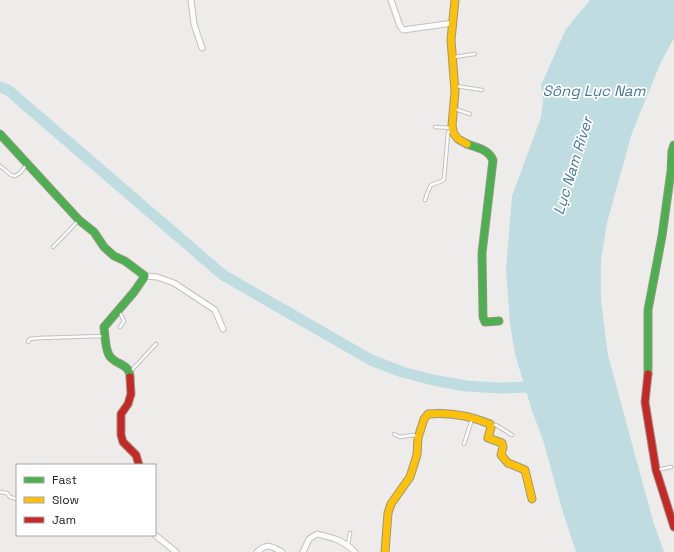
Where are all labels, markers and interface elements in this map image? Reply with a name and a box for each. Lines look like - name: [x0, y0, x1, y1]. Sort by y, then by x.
- water label: Sông Lục Nam: [543, 81, 646, 100]
- water label: Lục Nam River: [549, 114, 597, 217]
- legend: [16, 464, 156, 536]
- text: Fast: [52, 472, 77, 488]
- text: Slow: [52, 492, 79, 508]
- text: Jam: [52, 512, 76, 528]

